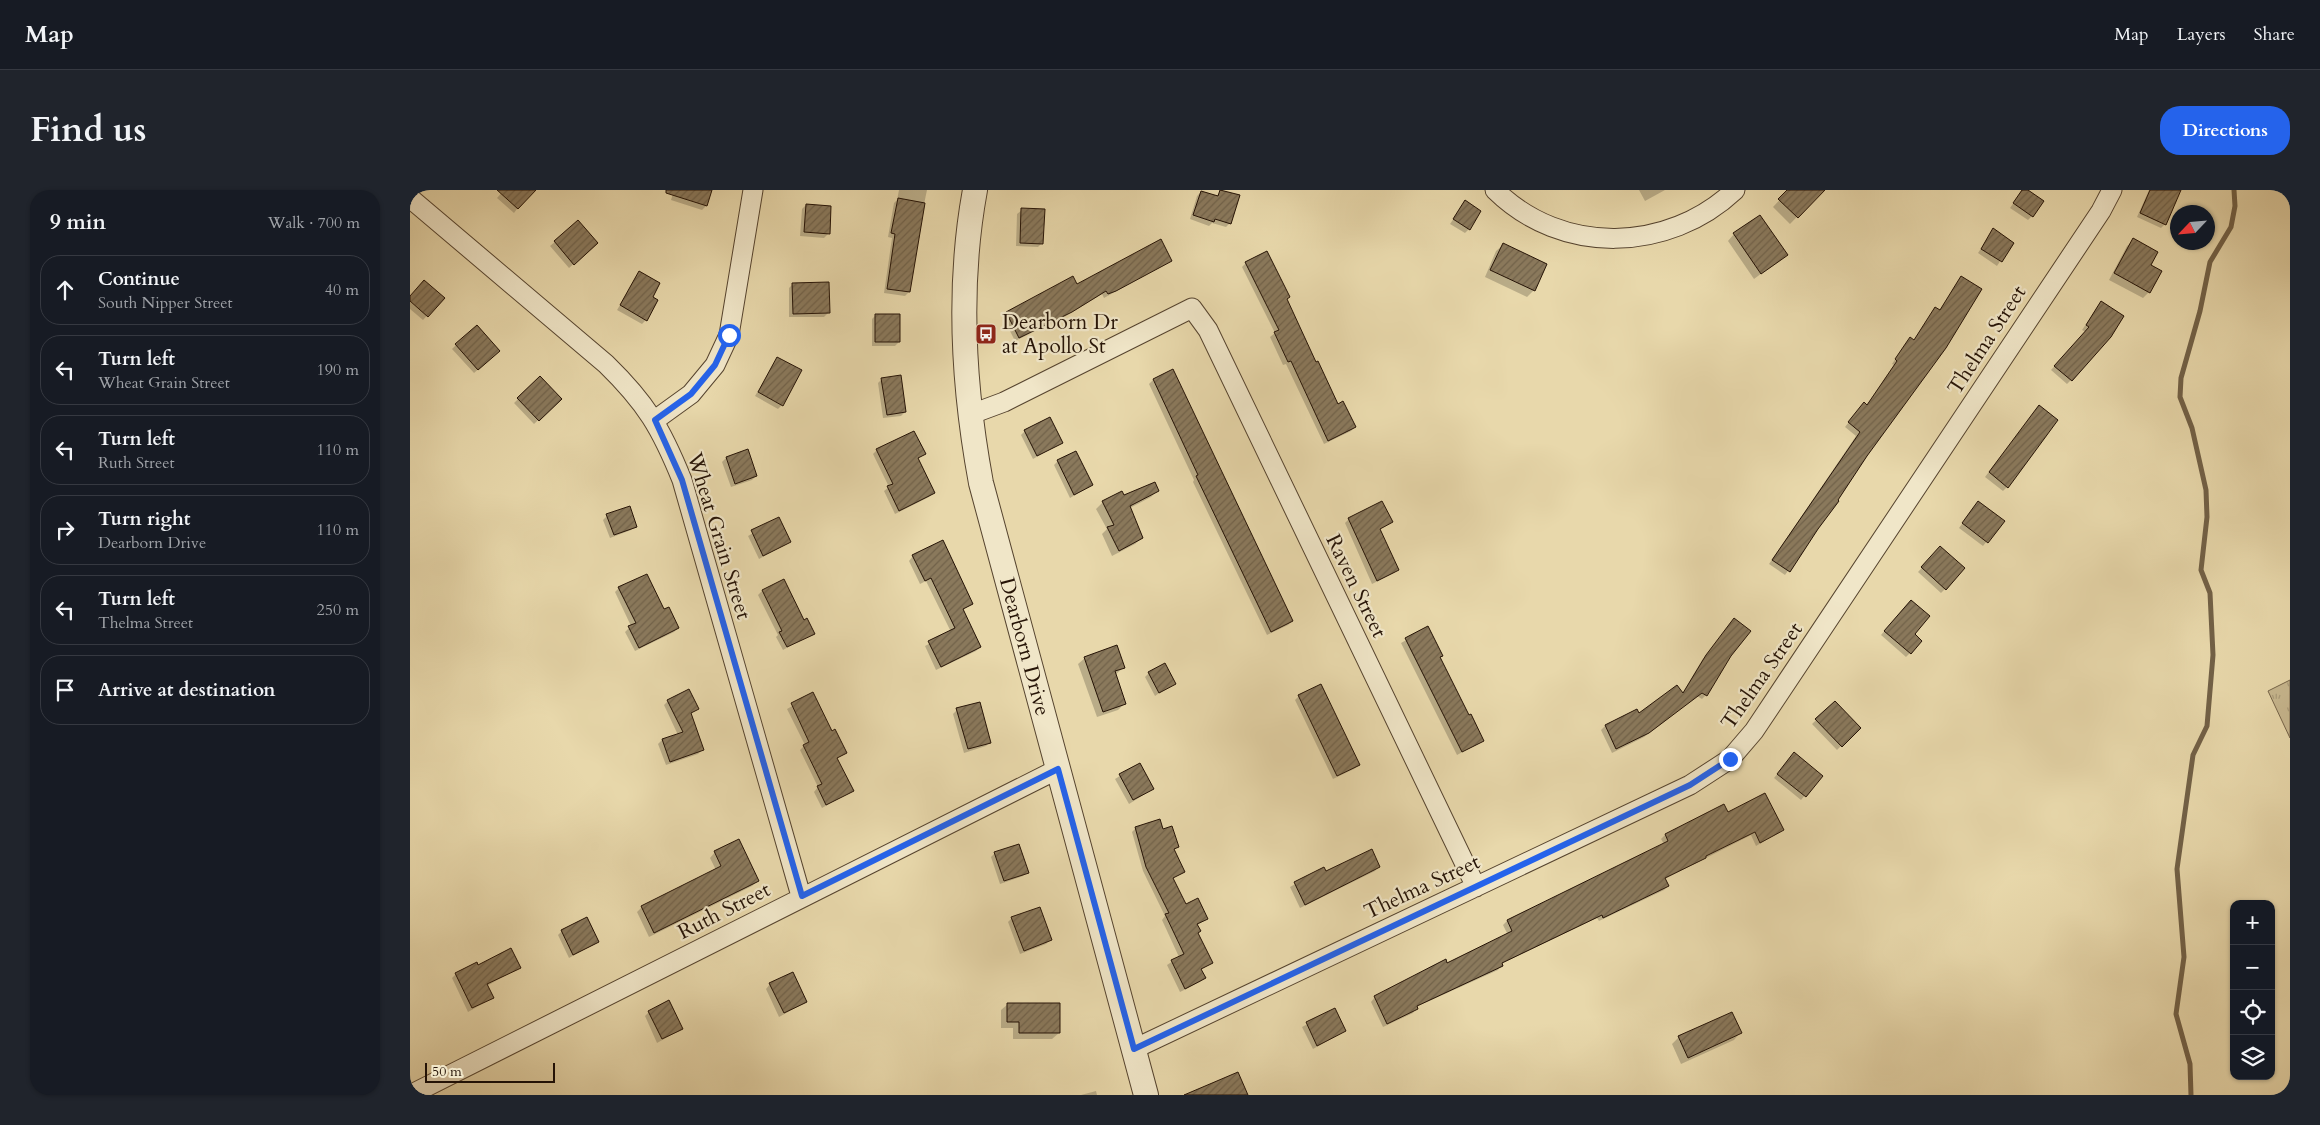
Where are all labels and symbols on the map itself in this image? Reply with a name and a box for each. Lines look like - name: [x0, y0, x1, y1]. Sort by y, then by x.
- north arrow: [2170, 205, 2215, 250]
- street label: Thelma Street: [1941, 279, 2033, 400]
- place label: Dearborn Dr at Apollo St: [1002, 308, 1118, 361]
- bus stop icon: Dearborn Dr at Apollo St: [974, 322, 998, 346]
- route start: [718, 324, 741, 347]
- street label: Wheat Grain Street: [680, 448, 758, 623]
- street label: Raven Street: [1318, 529, 1394, 643]
- street label: Dearborn Drive: [993, 574, 1058, 719]
- street label: Thelma Street: [1714, 616, 1810, 735]
- route end: [1719, 748, 1742, 771]
- street label: Thelma Street: [1359, 847, 1485, 927]
- street label: Ruth Street: [673, 875, 776, 947]
- scale bar: [425, 1060, 555, 1083]

